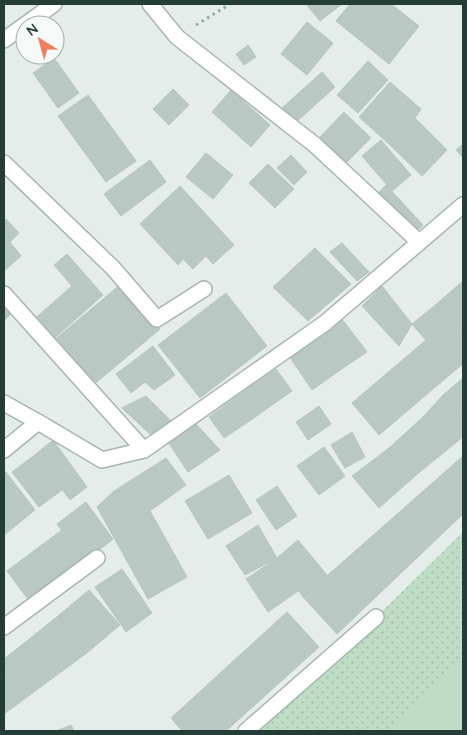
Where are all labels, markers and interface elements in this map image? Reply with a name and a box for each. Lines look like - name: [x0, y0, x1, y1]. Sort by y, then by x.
- north arrow: [15, 15, 65, 65]
- text: N: [23, 19, 42, 40]

